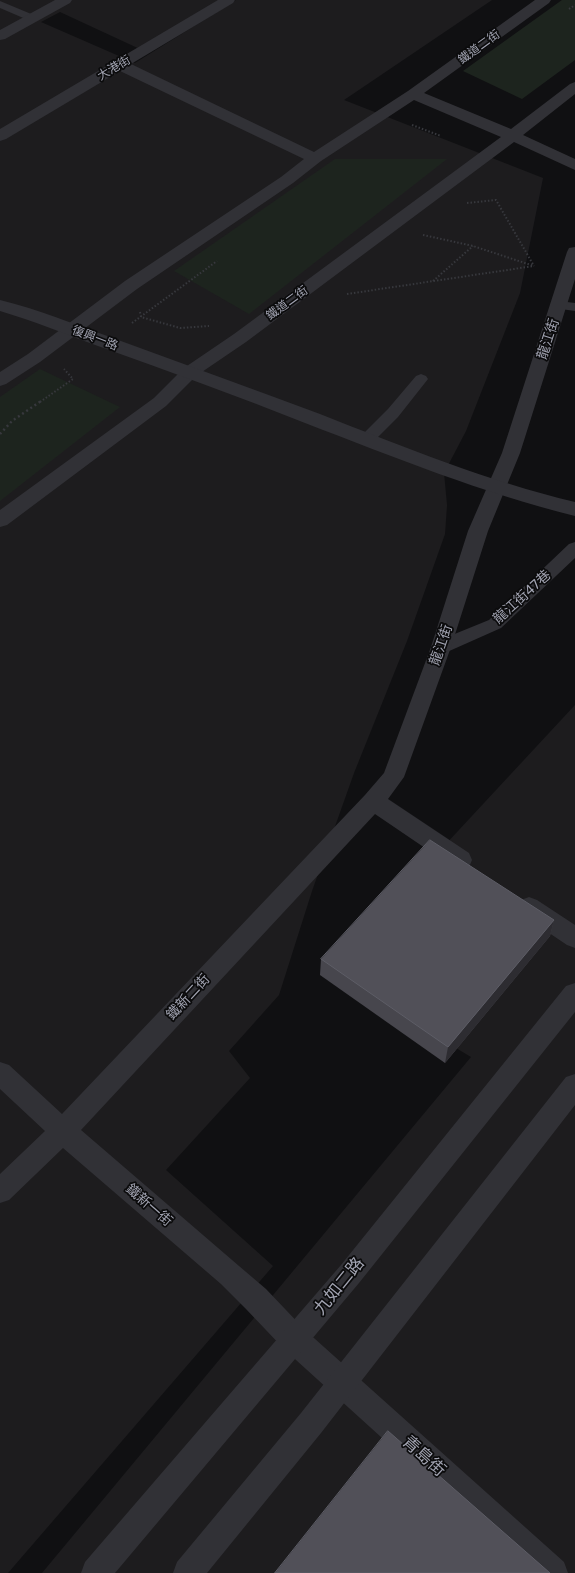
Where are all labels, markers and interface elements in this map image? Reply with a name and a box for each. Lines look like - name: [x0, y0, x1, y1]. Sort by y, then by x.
- street label: 鐵道二街: [455, 27, 503, 67]
- street label: 大港街: [95, 53, 133, 83]
- street label: 鐵道二街: [263, 283, 311, 323]
- street label: 龍江街: [534, 316, 562, 362]
- street label: 復興一路: [70, 323, 120, 353]
- street label: 龍江街47巷: [490, 567, 554, 627]
- street label: 龍江街: [426, 622, 456, 668]
- street label: 鐵新二街: [163, 971, 213, 1023]
- street label: 鐵新一街: [122, 1180, 176, 1230]
- street label: 九如二路: [310, 1253, 368, 1319]
- street label: 青島街: [398, 1431, 450, 1481]

